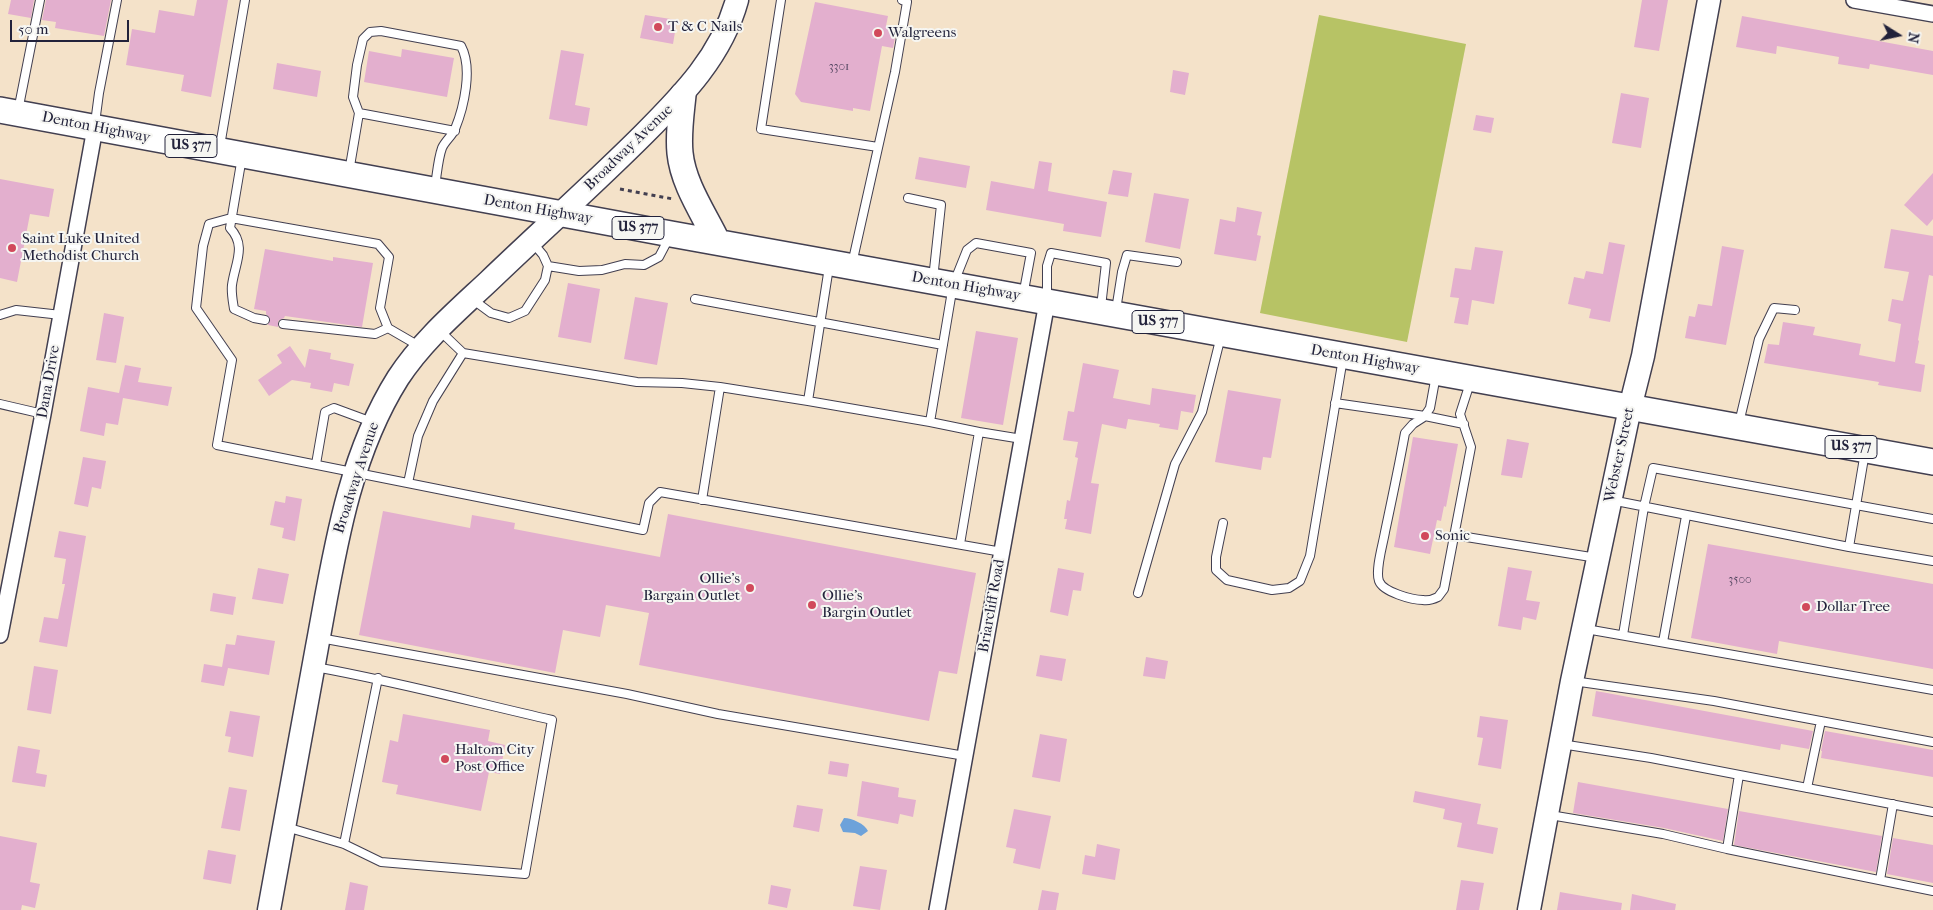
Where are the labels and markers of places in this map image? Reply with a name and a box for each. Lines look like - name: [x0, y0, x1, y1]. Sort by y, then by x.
- place label: T & C Nails: [668, 18, 742, 36]
- marker: T & C Nails: [652, 21, 664, 33]
- place label: Walgreens: [888, 24, 956, 42]
- marker: Walgreens: [872, 27, 884, 39]
- place label: Saint Luke United Methodist Church: [22, 230, 140, 265]
- marker: Saint Luke United Methodist Church: [6, 242, 18, 254]
- place label: Sonic: [1435, 527, 1470, 545]
- marker: Sonic: [1419, 530, 1431, 542]
- place label: Ollie's Bargain Outlet: [643, 570, 740, 605]
- marker: Ollie's Bargain Outlet: [744, 582, 756, 594]
- place label: Ollie's Bargin Outlet: [822, 587, 912, 622]
- place label: Dollar Tree: [1816, 598, 1890, 616]
- marker: Ollie's Bargin Outlet: [806, 599, 818, 611]
- marker: Dollar Tree: [1800, 601, 1812, 613]
- place label: Haltom City Post Office: [455, 741, 534, 776]
- marker: Haltom City Post Office: [439, 753, 451, 765]

